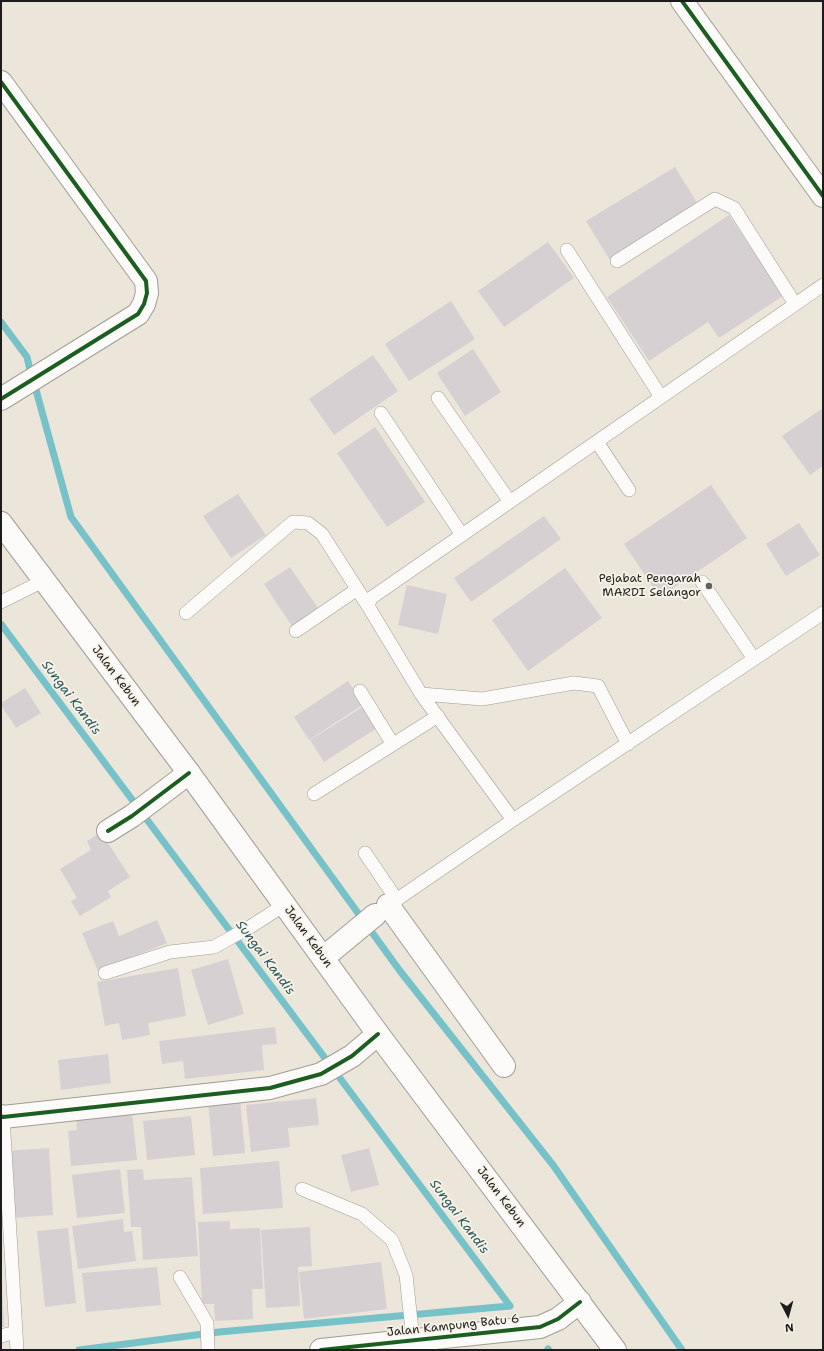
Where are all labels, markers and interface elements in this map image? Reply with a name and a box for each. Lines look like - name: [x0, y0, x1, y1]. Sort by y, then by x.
- place label: Pejabat Pengarah MARDI Selangor: [599, 572, 701, 600]
- marker: Pejabat Pengarah MARDI Selangor: [704, 581, 714, 591]
- street label: Jalan Kebun: [88, 643, 144, 709]
- water label: Sungai Kandis: [38, 658, 104, 738]
- street label: Jalan Kebun: [281, 904, 335, 970]
- water label: Sungai Kandis: [232, 918, 298, 998]
- street label: Jalan Kebun: [473, 1164, 529, 1230]
- water label: Sungai Kandis: [426, 1177, 492, 1257]
- north arrow: [768, 1295, 808, 1335]
- street label: Jalan Kampung Batu 6: [386, 1312, 520, 1340]
- text: N: [784, 1320, 794, 1335]

